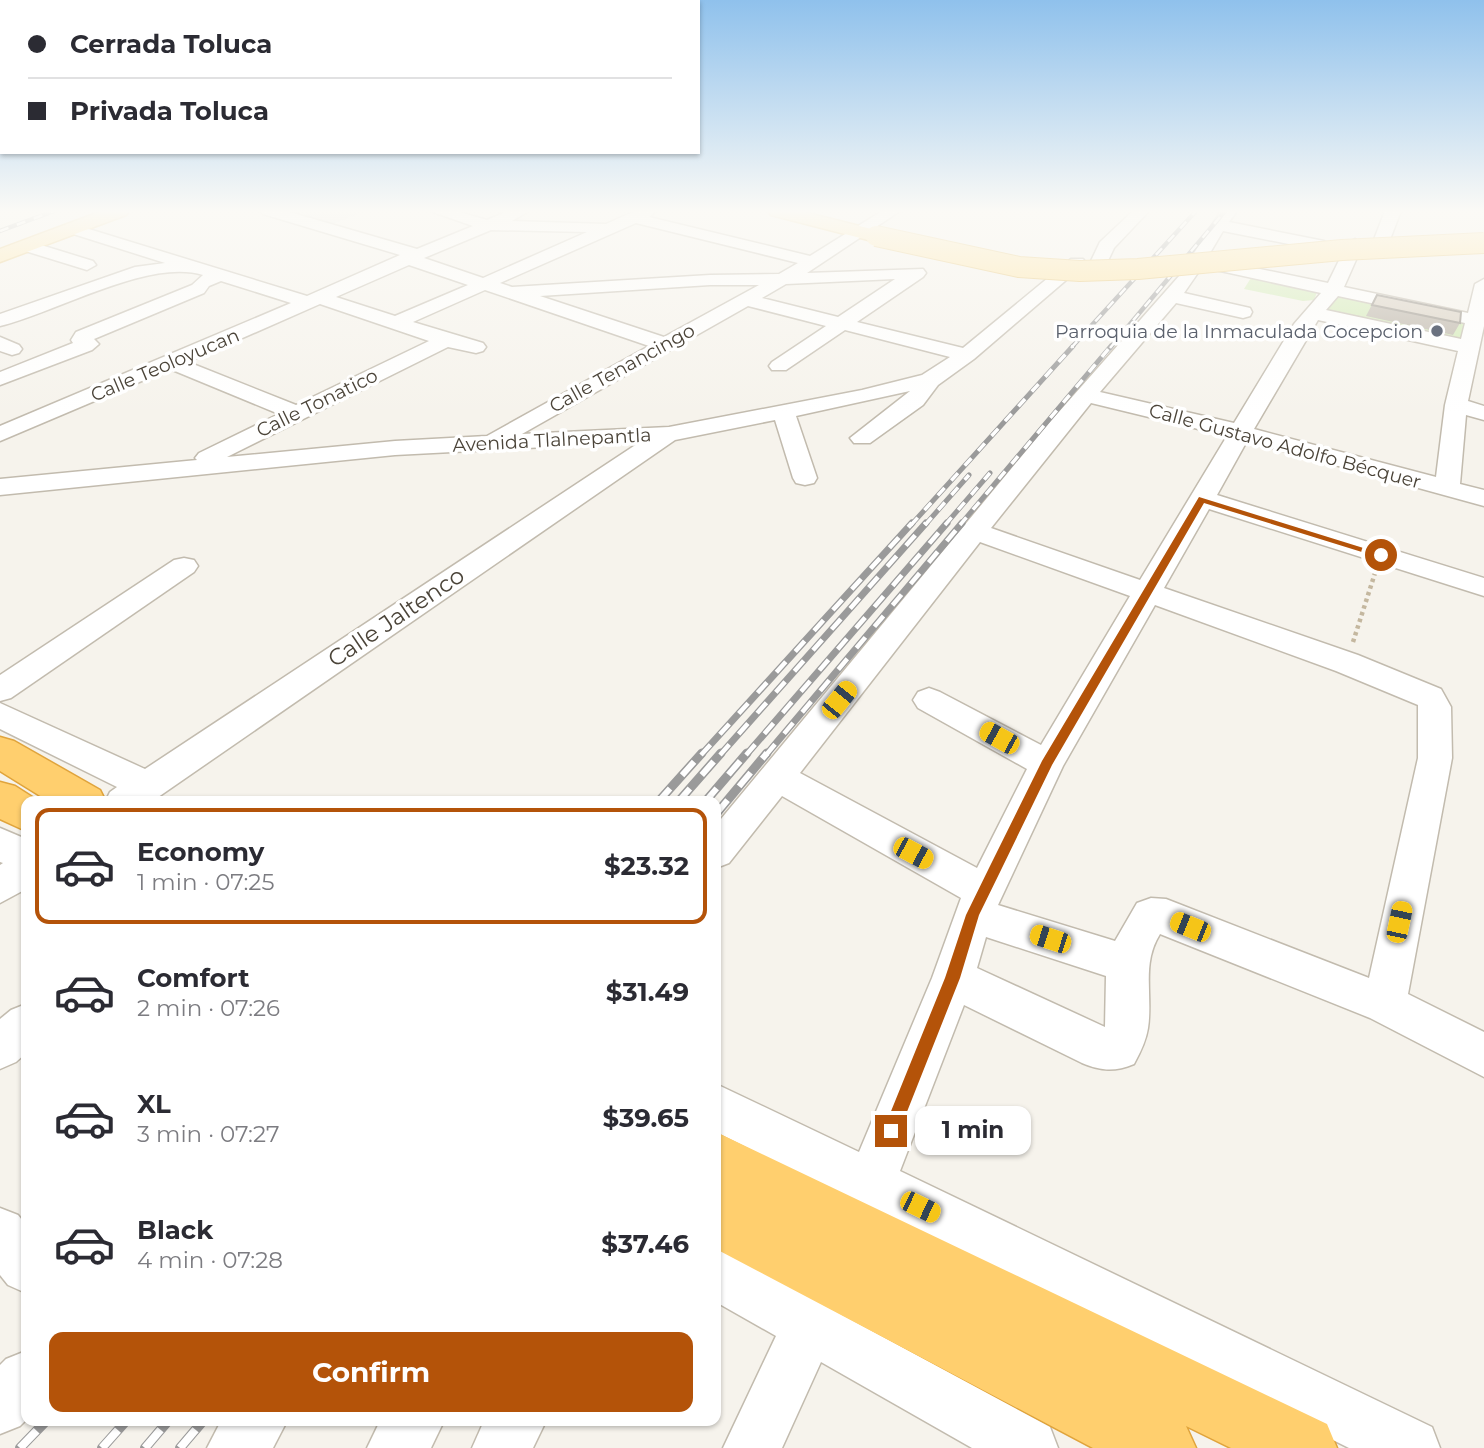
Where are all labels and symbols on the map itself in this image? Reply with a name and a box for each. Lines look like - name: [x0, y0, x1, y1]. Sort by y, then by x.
- street label: Calle Tenancingo: [545, 318, 699, 418]
- place label: Parroquia de la Inmaculada Cocepcion: [1055, 320, 1423, 343]
- street label: Calle Teoloyucan: [87, 323, 243, 407]
- marker: Parroquia de la Inmaculada Cocepcion: [1429, 323, 1445, 339]
- street label: Calle Tonatico: [252, 364, 382, 442]
- street label: Calle Gustavo Adolfo Bécquer: [1146, 399, 1424, 493]
- street label: Avenida Tlalnepantla: [452, 423, 652, 457]
- route start: [1365, 539, 1397, 571]
- street label: Calle Jaltenco: [322, 561, 470, 673]
- car: [818, 677, 861, 723]
- car: [976, 719, 1023, 757]
- car: [890, 834, 937, 872]
- car: [1385, 899, 1414, 945]
- car: [1167, 909, 1214, 945]
- car: [1027, 923, 1074, 955]
- callout: 1 min: [916, 1106, 1031, 1156]
- route end: [875, 1115, 907, 1147]
- car: [897, 1188, 944, 1226]

